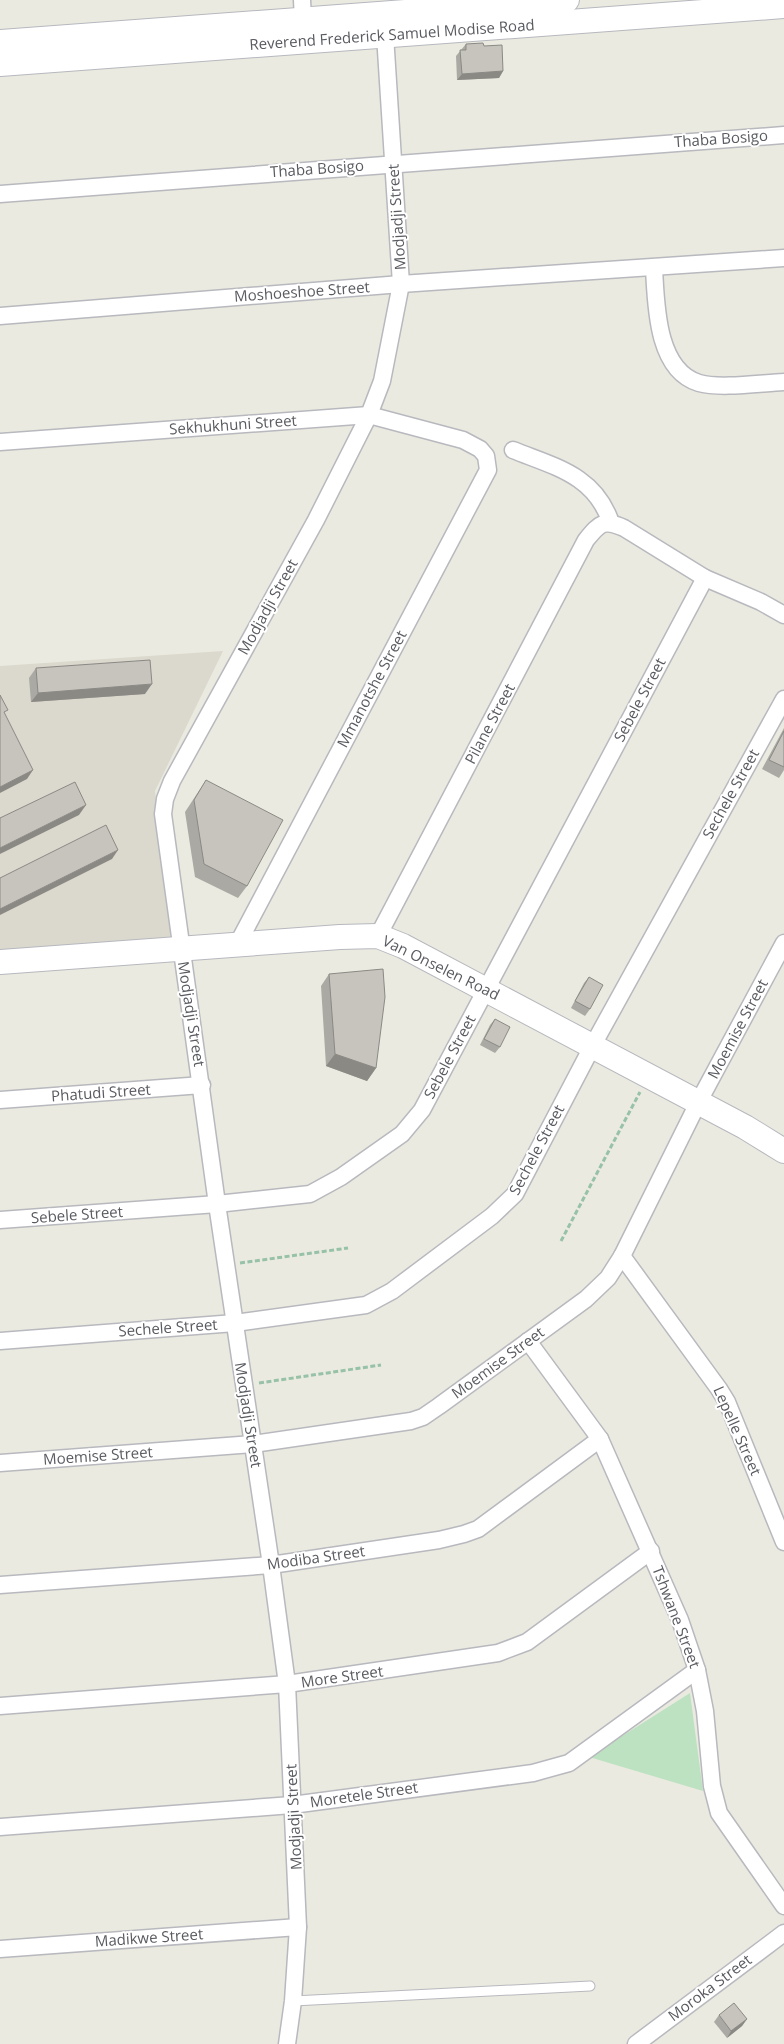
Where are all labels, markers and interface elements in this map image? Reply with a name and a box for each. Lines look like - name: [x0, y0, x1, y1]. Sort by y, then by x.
- street label: Reverend Frederick Samuel Modise Road: [249, 14, 535, 54]
- street label: Thaba Bosigo: [673, 125, 769, 151]
- street label: Thaba Bosigo: [269, 155, 365, 181]
- street label: Modjadji Street: [382, 163, 410, 271]
- street label: Moshoeshoe Street: [233, 276, 370, 306]
- street label: Sekhukhuni Street: [168, 410, 297, 438]
- street label: Modjadji Street: [233, 555, 302, 658]
- street label: Mmanotshe Street: [332, 627, 410, 751]
- street label: Sebele Street: [609, 654, 670, 745]
- street label: Pilane Street: [460, 680, 519, 767]
- street label: Sechele Street: [697, 745, 763, 842]
- street label: Van Onselen Road: [380, 930, 503, 1004]
- street label: Modjadji Street: [174, 960, 210, 1068]
- street label: Moemise Street: [702, 975, 772, 1082]
- street label: Sebele Street: [419, 1011, 480, 1102]
- street label: Phatudi Street: [50, 1079, 151, 1105]
- street label: Sechele Street: [504, 1101, 568, 1198]
- street label: Sebele Street: [30, 1201, 124, 1227]
- street label: Sechele Street: [118, 1314, 218, 1340]
- street label: Moemise Street: [447, 1322, 548, 1403]
- street label: Modjadji Street: [231, 1361, 267, 1469]
- street label: Lepelle Street: [709, 1383, 766, 1478]
- street label: Moemise Street: [42, 1441, 153, 1469]
- street label: Modiba Street: [266, 1540, 366, 1574]
- street label: Tshwane Street: [648, 1563, 706, 1671]
- street label: More Street: [299, 1660, 384, 1692]
- street label: Modjadji Street: [280, 1763, 306, 1871]
- street label: Moretele Street: [309, 1777, 419, 1811]
- street label: Madikwe Street: [94, 1923, 204, 1951]
- street label: Moroka Street: [664, 1949, 755, 2025]

